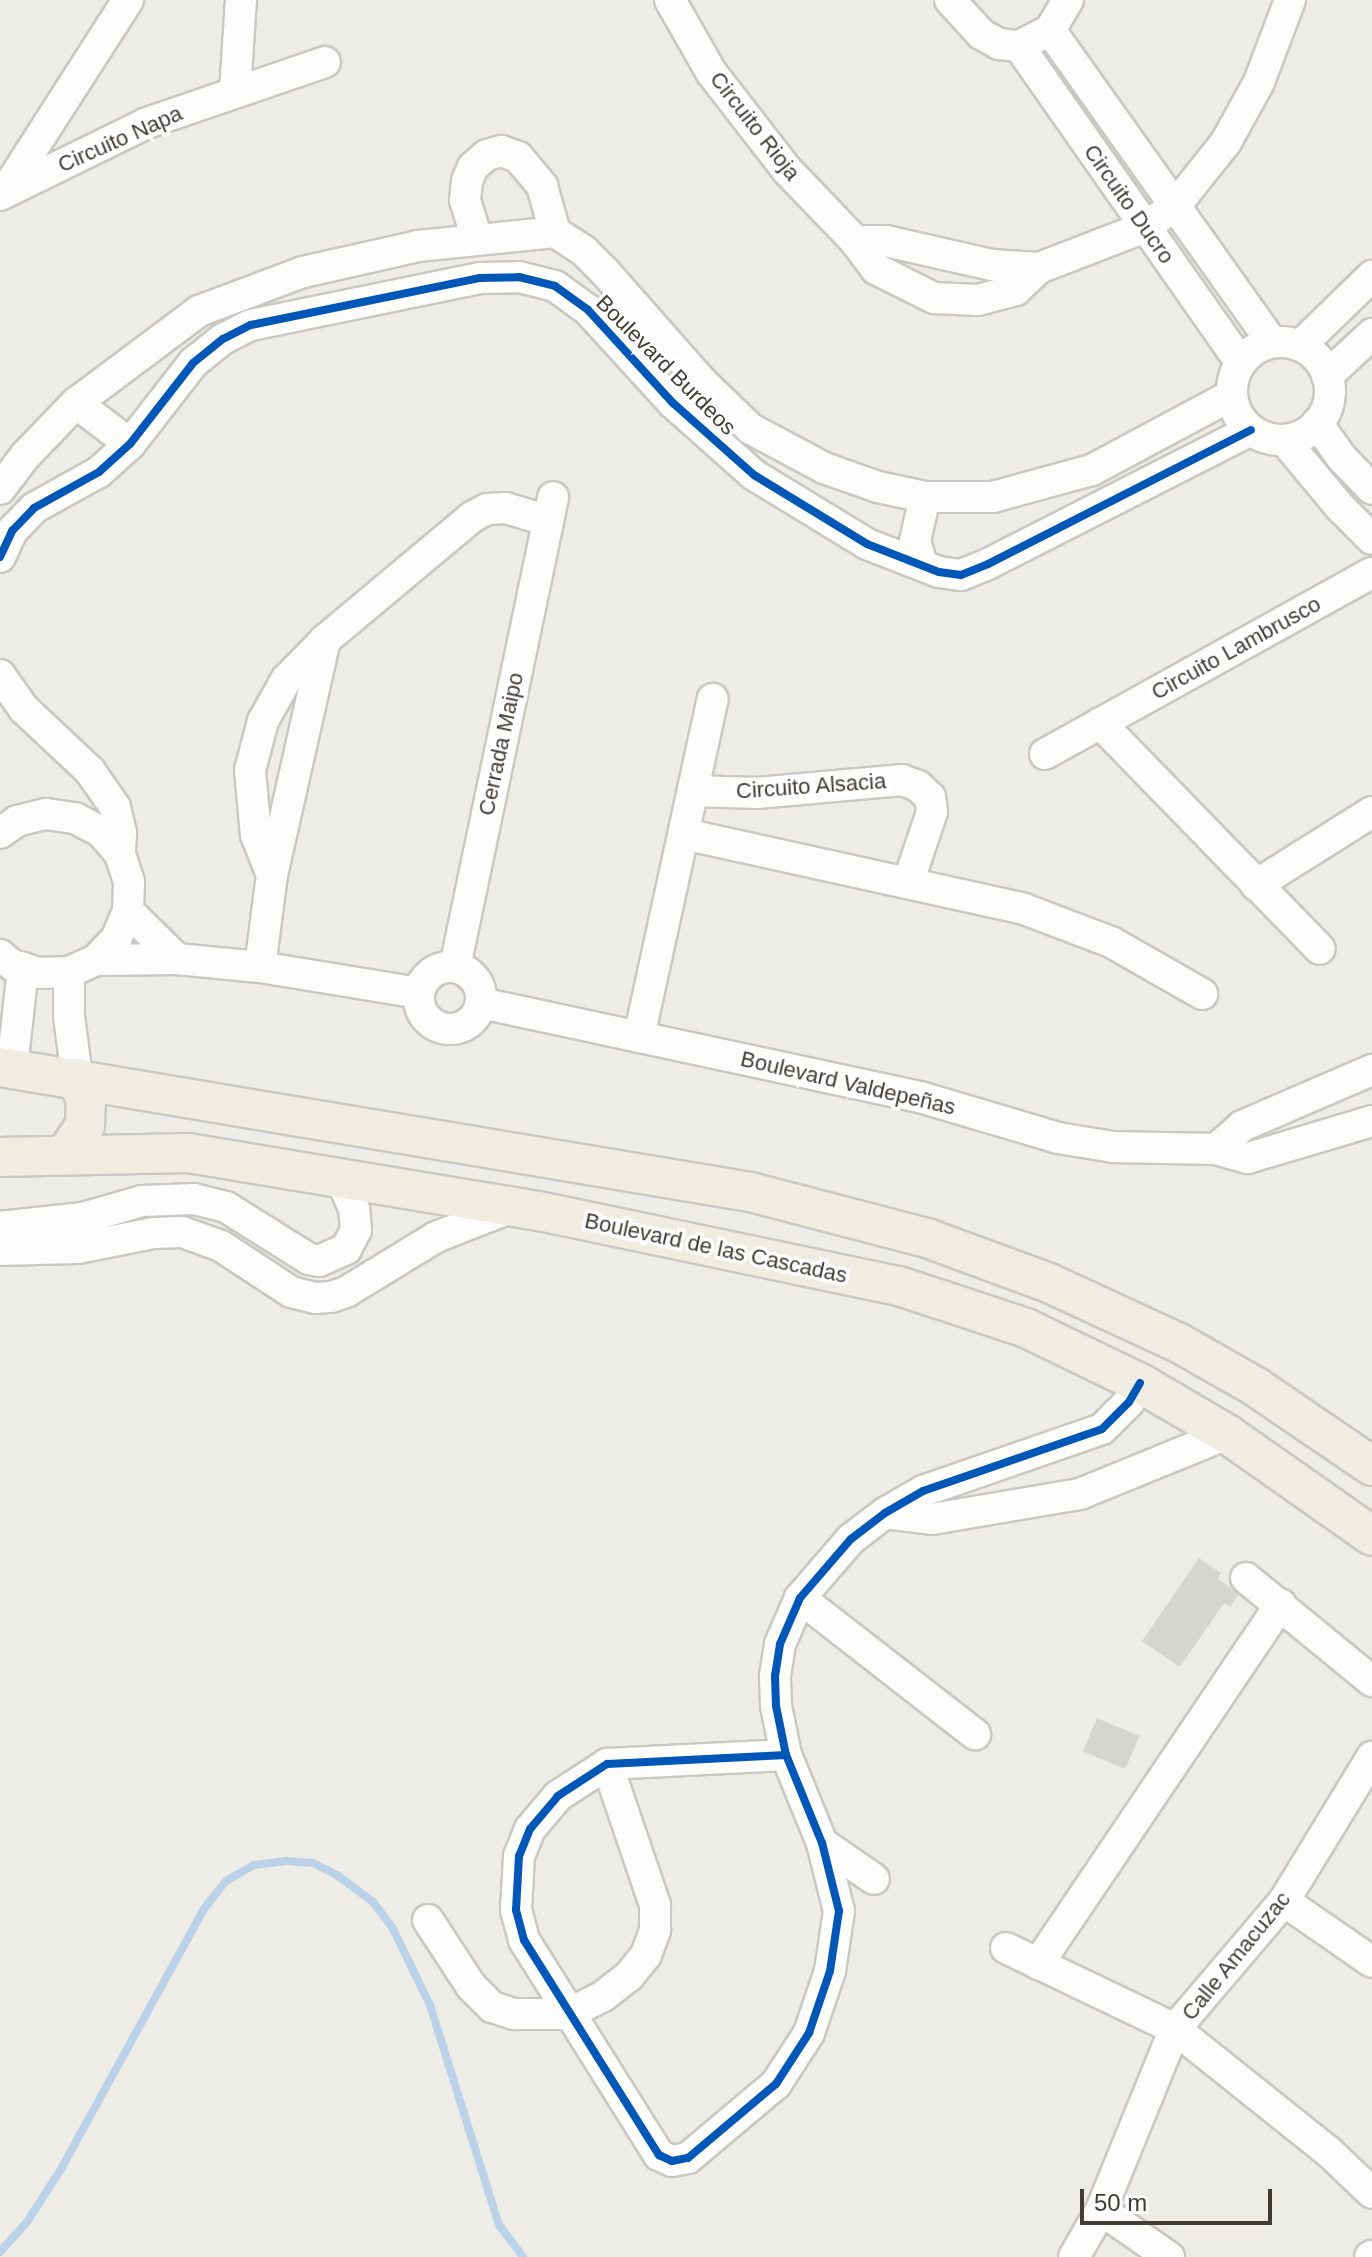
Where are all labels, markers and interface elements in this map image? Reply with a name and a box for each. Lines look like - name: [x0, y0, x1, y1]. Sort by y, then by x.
- street label: Circuito Rioja: [704, 66, 806, 186]
- street label: Circuito Napa: [54, 100, 186, 178]
- street label: Circuito Ducro: [1078, 139, 1180, 269]
- street label: Boulevard Burdeos: [591, 290, 741, 440]
- street label: Circuito Lambrusco: [1147, 591, 1325, 705]
- street label: Cerrada Maipo: [473, 670, 529, 818]
- street label: Circuito Alsacia: [734, 768, 888, 804]
- street label: Boulevard Valdepeñas: [738, 1045, 958, 1121]
- street label: Boulevard de las Cascadas: [582, 1207, 850, 1289]
- street label: Calle Amacuzac: [1176, 1886, 1296, 2026]
- scale bar: [1084, 2173, 1276, 2223]
- text: 50 m: [1094, 2189, 1147, 2216]

